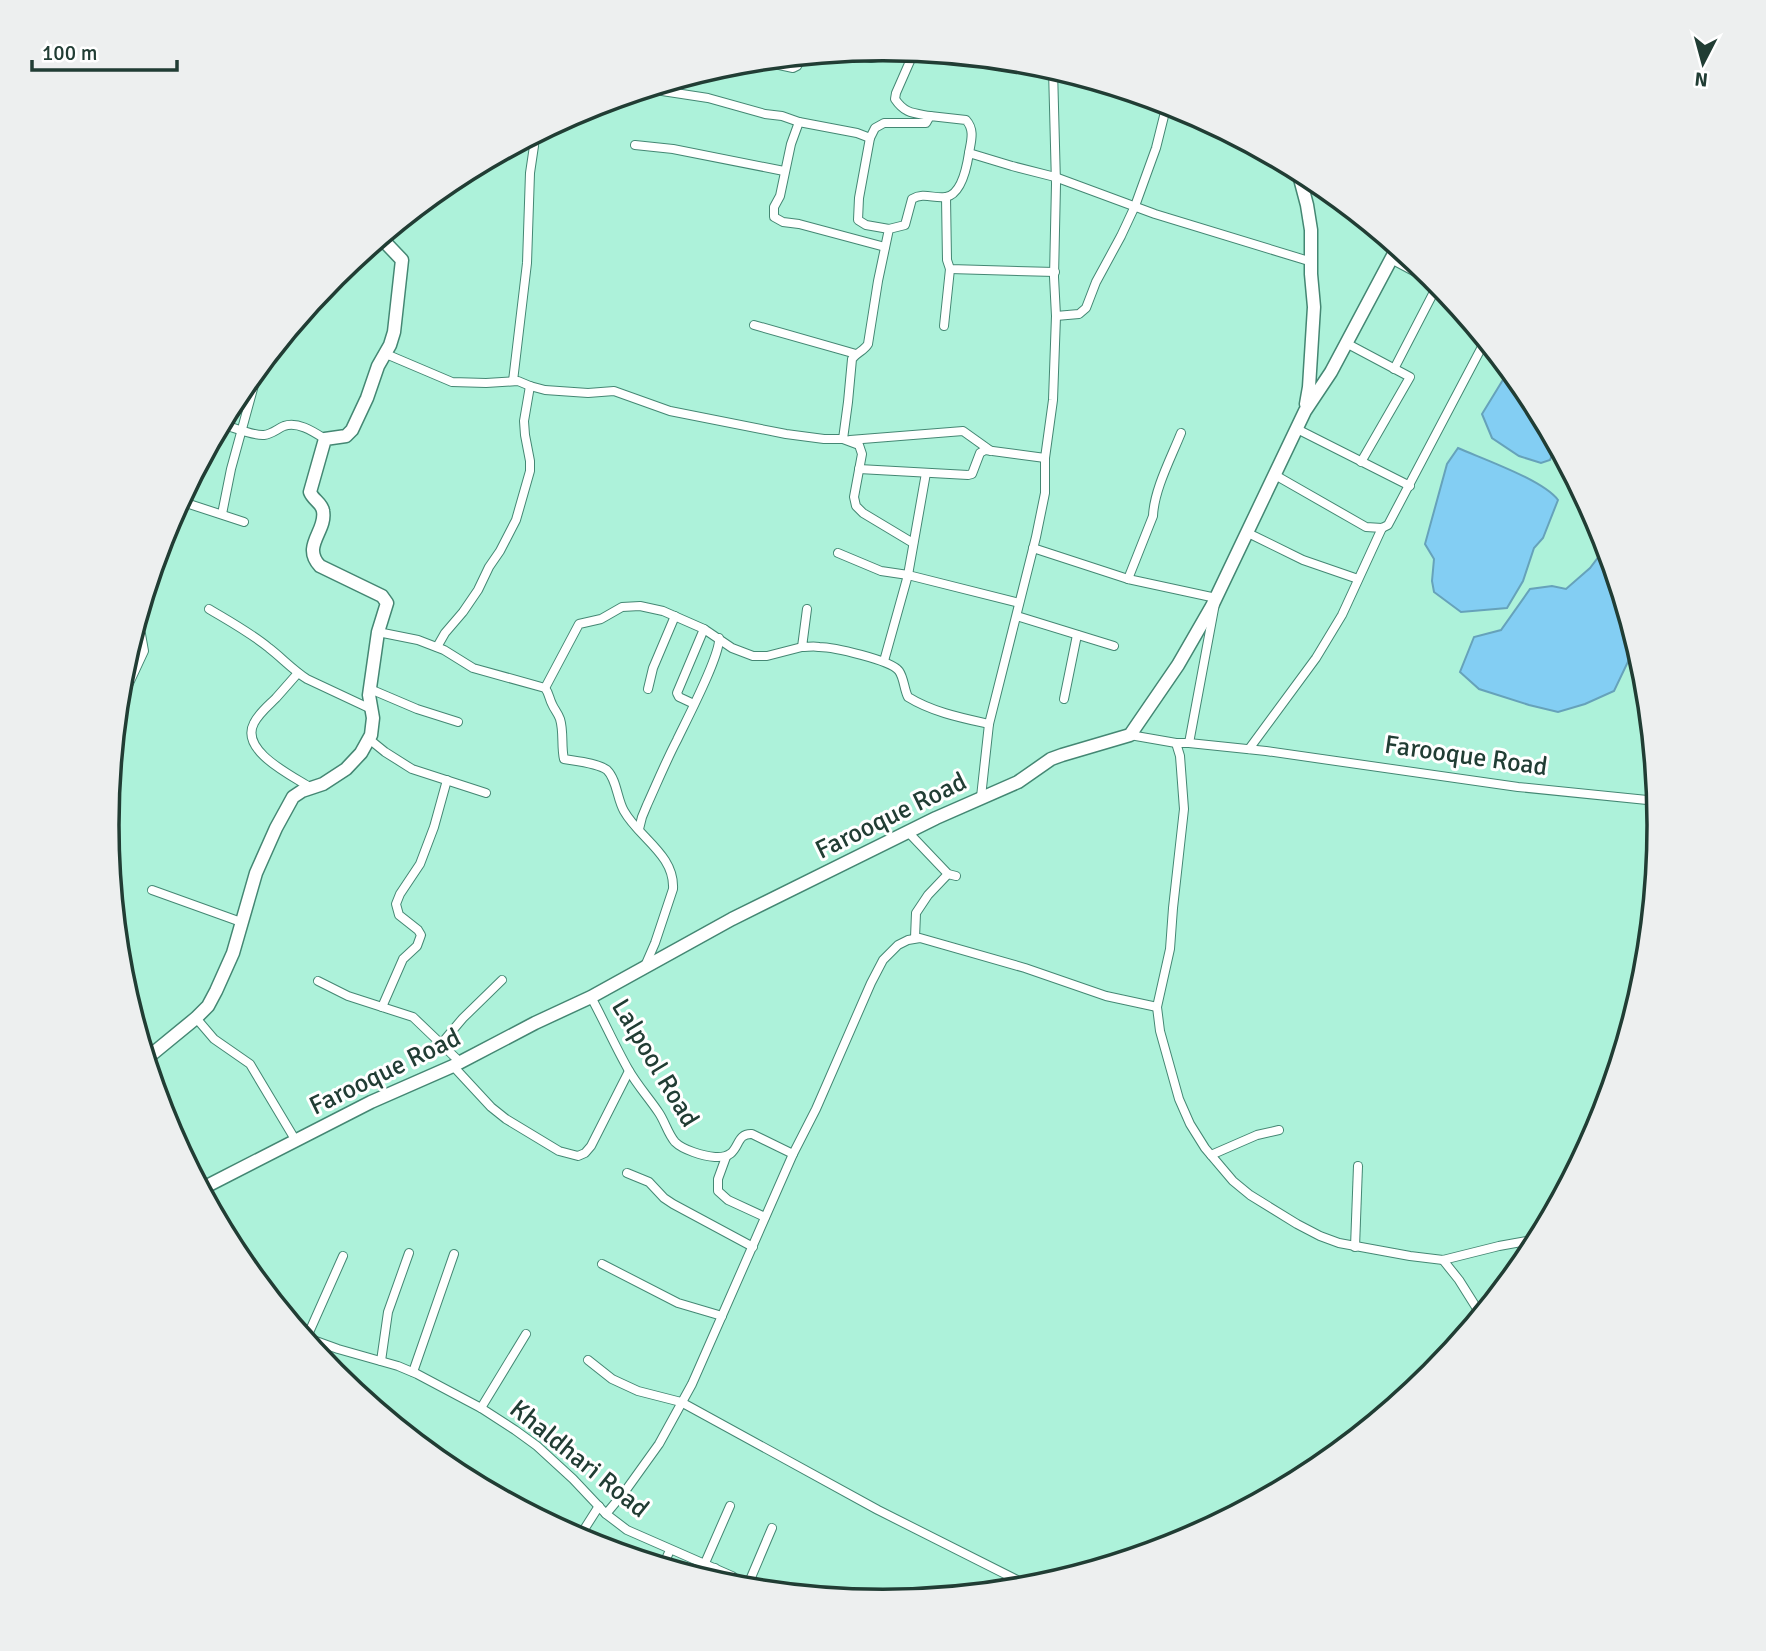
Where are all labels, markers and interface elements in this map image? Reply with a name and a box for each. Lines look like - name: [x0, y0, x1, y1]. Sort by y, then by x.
- scale bar: [32, 28, 177, 72]
- north arrow: [1668, 28, 1738, 98]
- text: 100 m: [42, 40, 97, 66]
- text: N: [1694, 66, 1709, 92]
- street label: Farooque Road: [1382, 729, 1550, 783]
- street label: Farooque Road: [810, 766, 972, 866]
- street label: Lalpool Road: [604, 993, 706, 1133]
- street label: Farooque Road: [304, 1022, 466, 1122]
- street label: Khaldhari Road: [503, 1393, 655, 1525]

